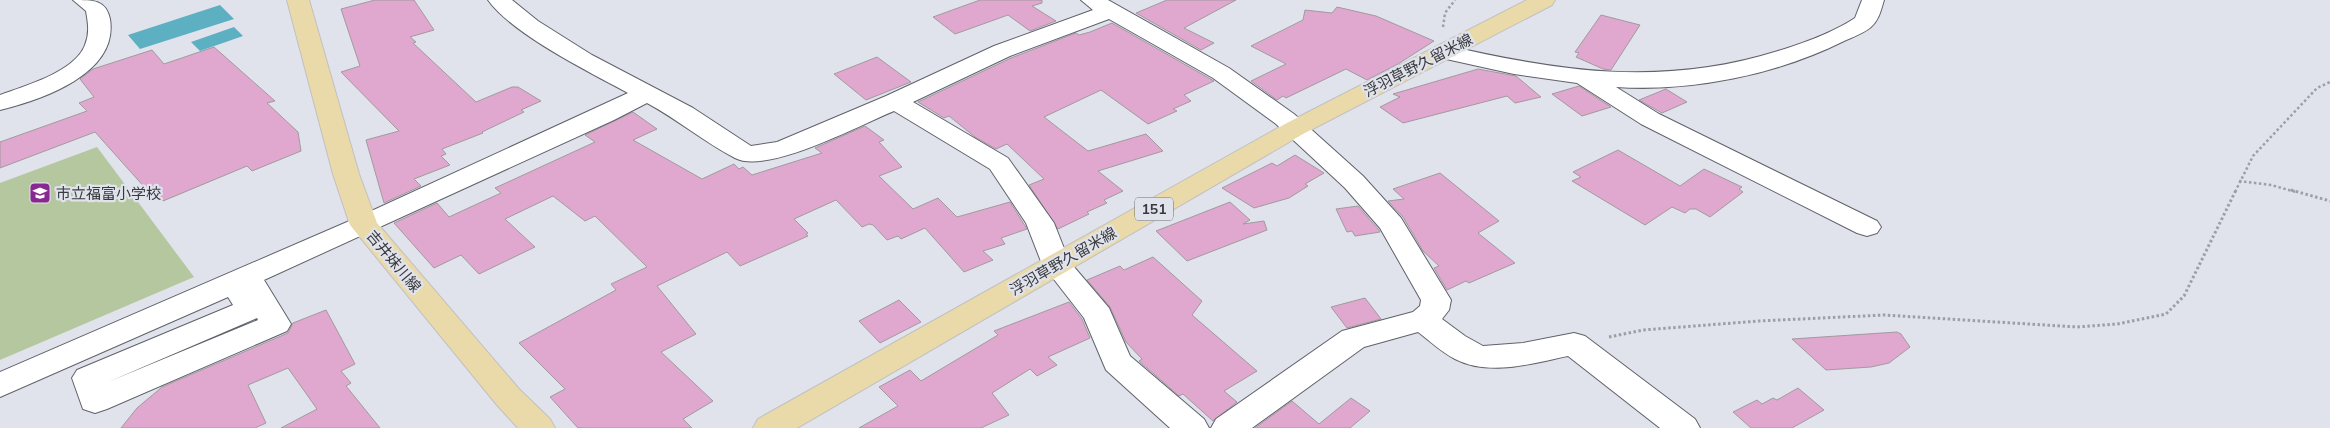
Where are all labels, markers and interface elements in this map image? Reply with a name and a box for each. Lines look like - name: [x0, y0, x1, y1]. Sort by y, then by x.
- street label: 浮羽草野久留米線: [1360, 29, 1476, 101]
- school or university icon: 市立福富小学校: [28, 181, 52, 205]
- place label: 市立福富小学校: [56, 184, 161, 203]
- road number: 151: [1135, 198, 1173, 220]
- street label: 浮羽草野久留米線: [1006, 223, 1120, 299]
- street label: 吉井妹川線: [363, 226, 425, 296]

